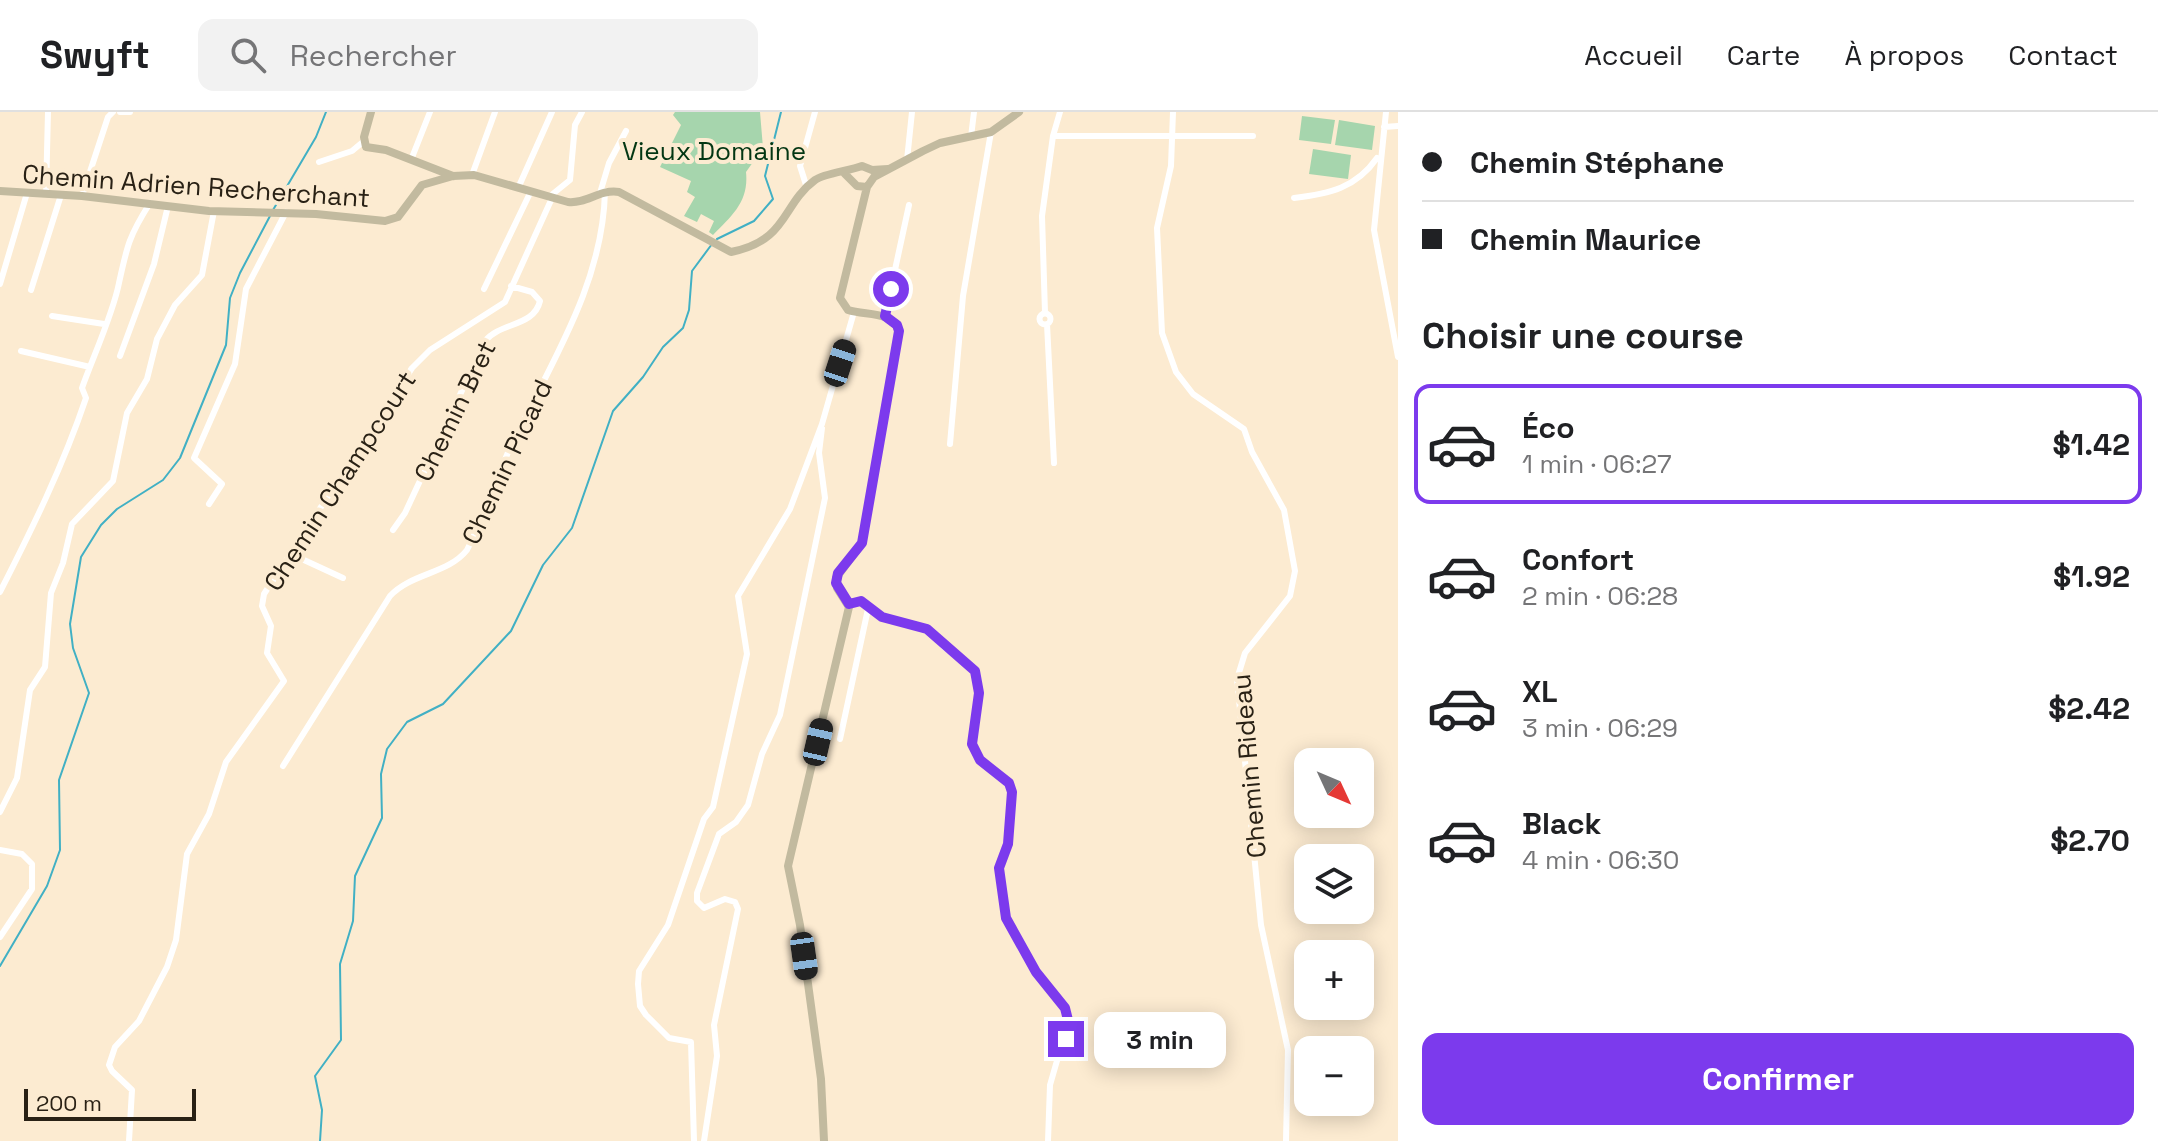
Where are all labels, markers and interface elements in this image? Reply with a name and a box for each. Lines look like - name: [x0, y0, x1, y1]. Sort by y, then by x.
- search box: [198, 19, 758, 91]
- text: Swyft: [40, 31, 150, 79]
- icon: search: [226, 33, 270, 77]
- text: Rechercher: [290, 36, 457, 75]
- text: Accueil: [1584, 37, 1683, 73]
- text: Carte: [1727, 37, 1800, 73]
- text: À propos: [1844, 37, 1964, 73]
- text: Contact: [2008, 37, 2118, 73]
- park label: Vieux Domaine: [622, 134, 806, 168]
- text: Chemin Stéphane: [1470, 143, 1724, 182]
- street label: Chemin Adrien Recherchant: [21, 157, 371, 215]
- text: Chemin Maurice: [1470, 220, 1701, 259]
- route start: [873, 271, 909, 307]
- text: Choisir une course: [1422, 313, 1744, 359]
- street label: Chemin Bret: [406, 335, 504, 487]
- car: [821, 336, 859, 390]
- street label: Chemin Champcourt: [256, 365, 424, 597]
- street label: Chemin Picard: [454, 374, 560, 550]
- icon: car: [1426, 408, 1498, 480]
- text: Éco: [1522, 408, 1575, 447]
- text: $1.42: [2052, 425, 2130, 464]
- text: 1 min · 06:27: [1522, 447, 1672, 481]
- icon: car: [1426, 540, 1498, 612]
- text: Confort: [1522, 540, 1634, 579]
- text: $1.92: [2053, 557, 2130, 596]
- text: 2 min · 06:28: [1522, 579, 1678, 613]
- street label: Chemin Rideau: [1224, 672, 1274, 860]
- icon: car: [1426, 672, 1498, 744]
- text: XL: [1522, 672, 1558, 711]
- text: $2.42: [2048, 689, 2130, 728]
- text: 3 min · 06:29: [1522, 711, 1678, 745]
- car: [801, 716, 835, 768]
- north arrow: [1294, 748, 1374, 828]
- map controls: [1294, 748, 1374, 1116]
- icon: car: [1426, 804, 1498, 876]
- text: Black: [1522, 804, 1601, 843]
- text: $2.70: [2050, 821, 2130, 860]
- text: 4 min · 06:30: [1522, 843, 1679, 877]
- button: layers: [1294, 844, 1374, 924]
- car: [789, 931, 819, 981]
- button: +: [1294, 940, 1374, 1020]
- callout: 3 min: [1094, 1011, 1226, 1067]
- route end: [1048, 1021, 1084, 1057]
- text: 3 min: [1126, 1023, 1194, 1057]
- button: Confirmer: [1422, 1033, 2134, 1125]
- button: −: [1294, 1036, 1374, 1116]
- scale bar: [24, 1085, 196, 1121]
- text: 200 m: [36, 1089, 102, 1117]

